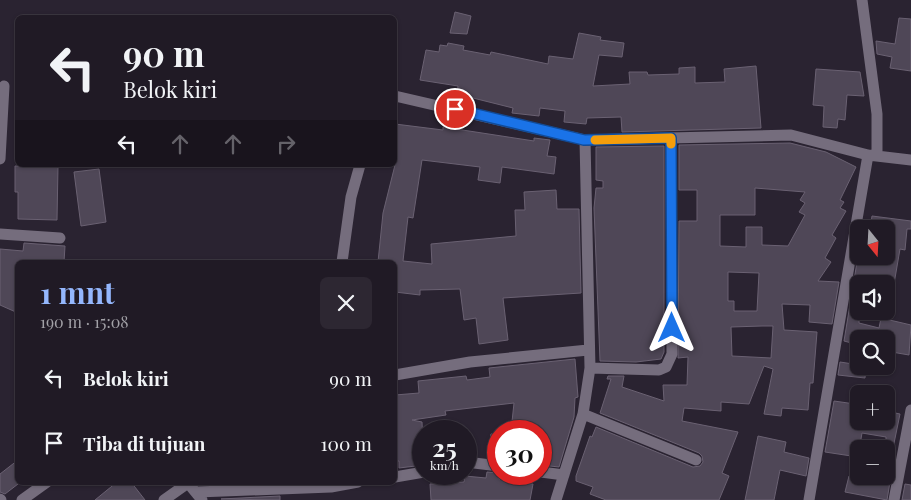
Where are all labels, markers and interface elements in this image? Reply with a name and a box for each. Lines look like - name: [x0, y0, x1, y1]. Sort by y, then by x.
- text: 90 m: [123, 29, 205, 76]
- icon: left: [40, 35, 105, 100]
- text: Belok kiri: [123, 74, 217, 104]
- pin: [434, 88, 476, 130]
- icon: arrive: [441, 95, 469, 123]
- icon: left: [113, 130, 141, 158]
- icon: ahead: [166, 130, 194, 158]
- icon: ahead: [219, 130, 247, 158]
- icon: right: [272, 130, 300, 158]
- north arrow: [850, 220, 895, 265]
- map controls: [850, 220, 895, 485]
- text: 1 mnt: [40, 272, 115, 312]
- button: sound: [850, 275, 895, 320]
- button: close: [320, 277, 372, 329]
- position arrow: [645, 301, 697, 353]
- text: 190 m · 15:08: [40, 311, 129, 332]
- button: search: [850, 330, 895, 375]
- icon: left: [40, 364, 68, 392]
- text: Belok kiri: [83, 365, 169, 391]
- text: 90 m: [329, 365, 372, 391]
- button: +: [850, 385, 895, 430]
- speed limit sign: 30: [487, 420, 552, 485]
- icon: arrive: [40, 429, 68, 457]
- text: Tiba di tujuan: [83, 430, 205, 456]
- text: 100 m: [321, 430, 372, 456]
- text: 25: [432, 430, 457, 463]
- button: −: [850, 440, 895, 485]
- text: km/h: [430, 457, 459, 473]

